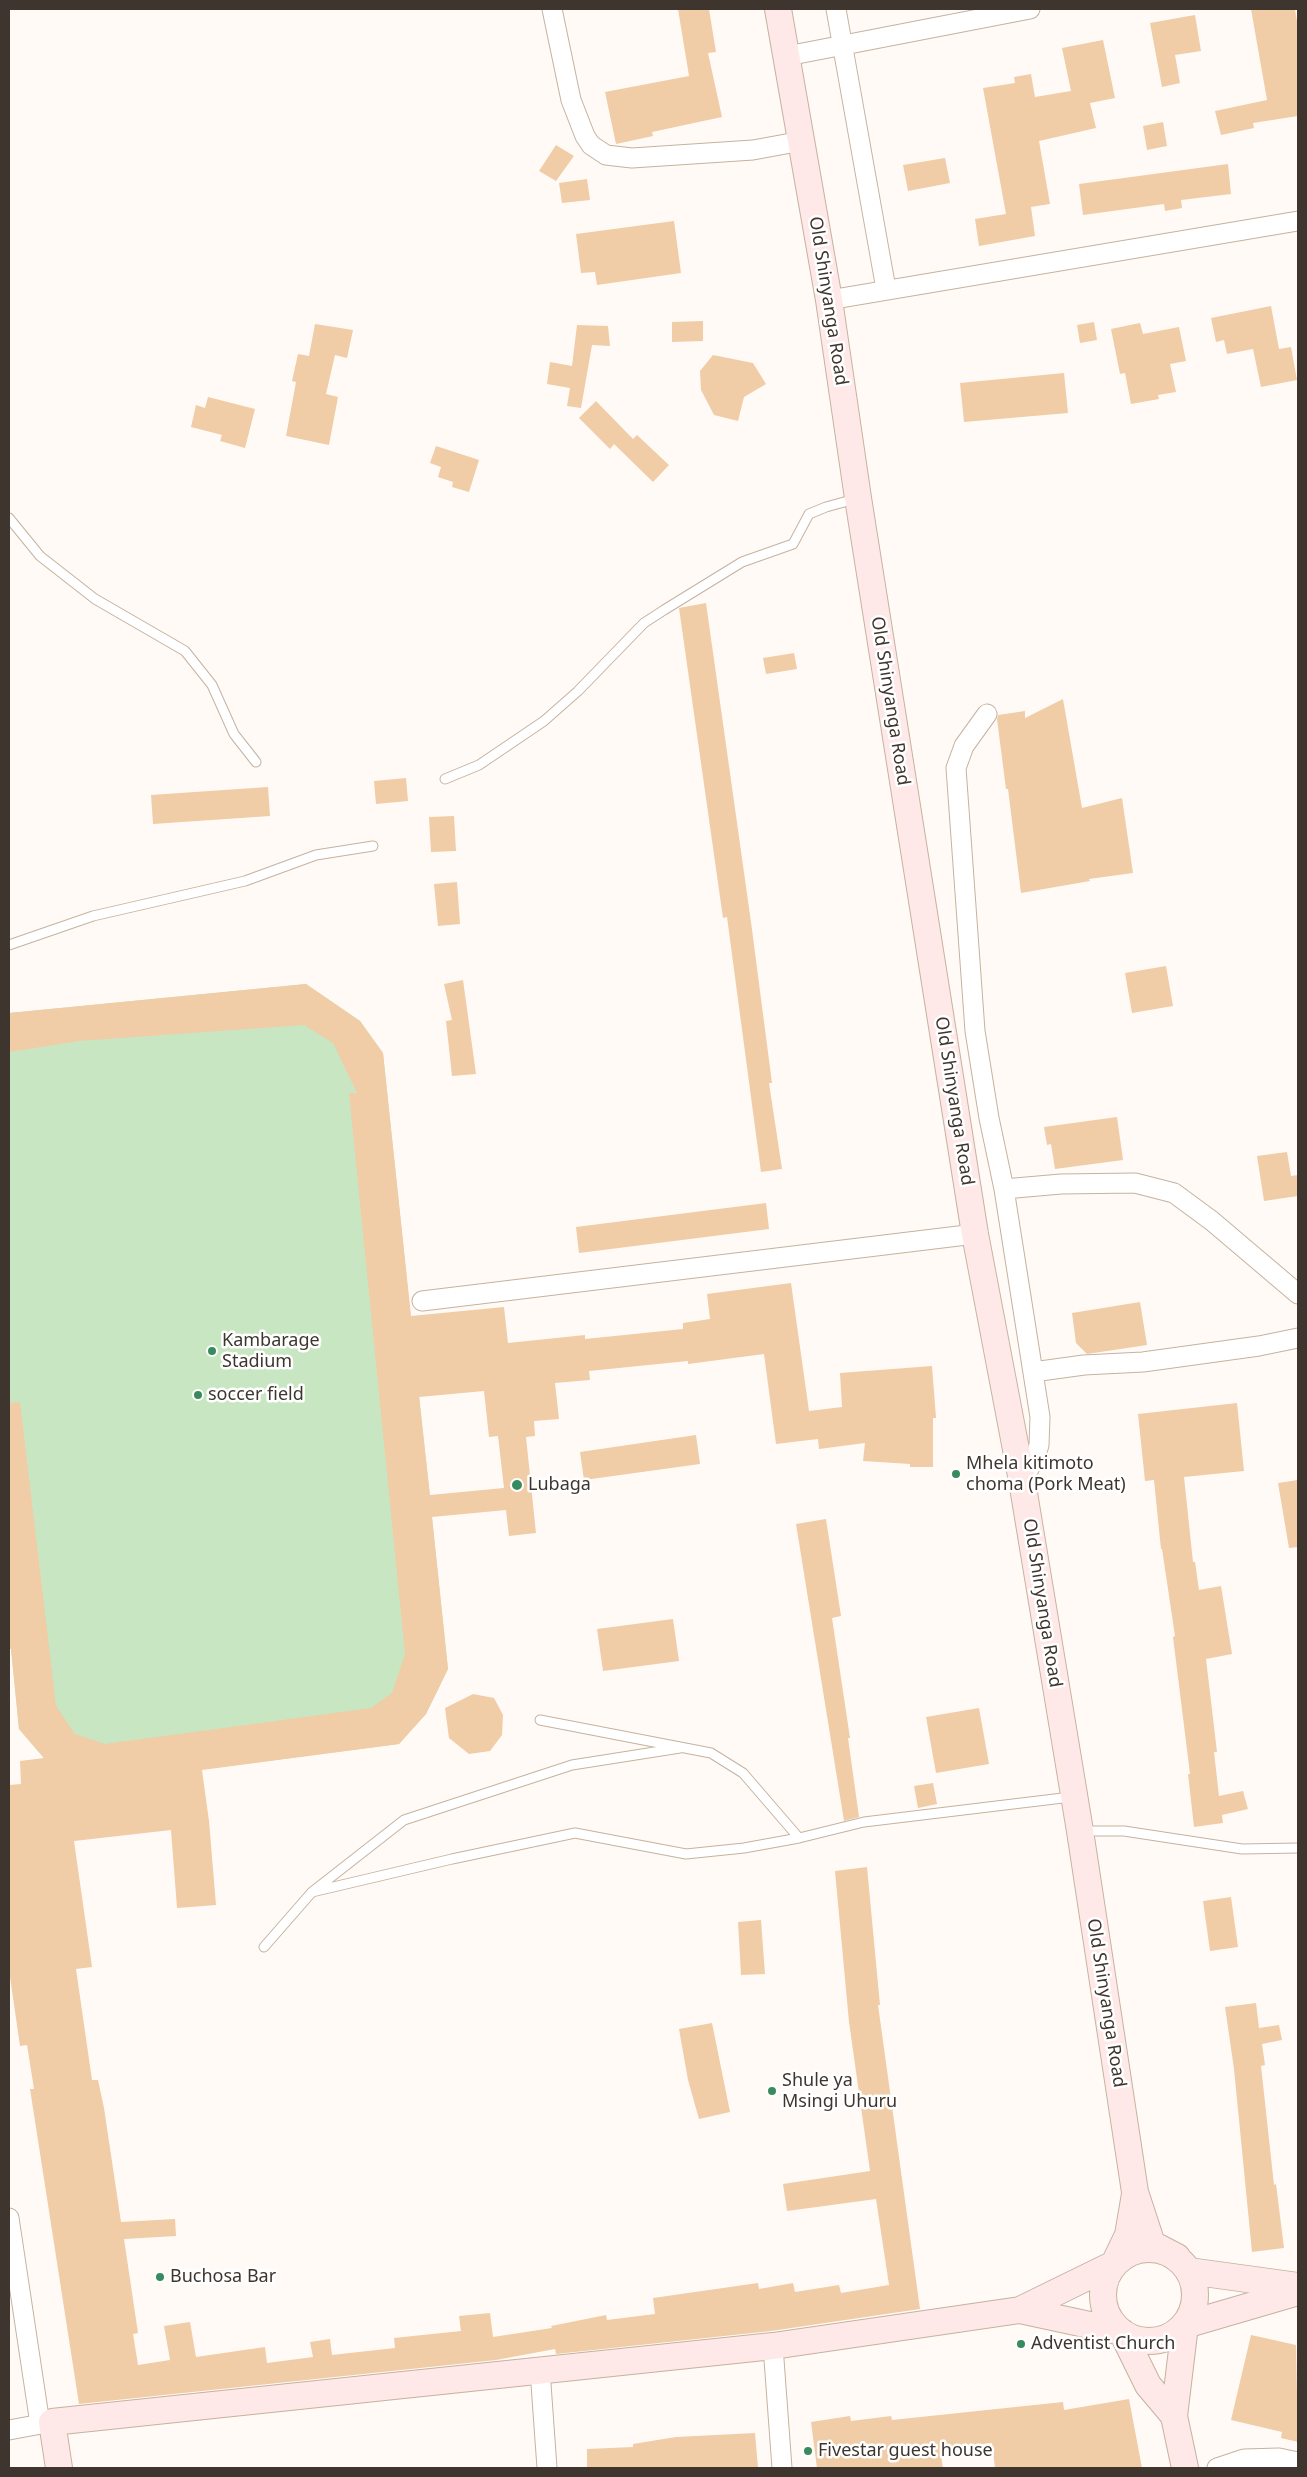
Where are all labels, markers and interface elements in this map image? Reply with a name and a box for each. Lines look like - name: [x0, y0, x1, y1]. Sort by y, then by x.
- street label: Old Shinyanga Road: [804, 215, 852, 387]
- street label: Old Shinyanga Road: [866, 615, 914, 787]
- street label: Old Shinyanga Road: [930, 1015, 978, 1187]
- place label: Kambarage Stadium: [222, 1330, 320, 1372]
- marker: Kambarage Stadium: [206, 1345, 218, 1357]
- place label: soccer field: [208, 1384, 304, 1406]
- marker: soccer field: [192, 1389, 204, 1401]
- place label: Mhela kitimoto choma (Pork Meat): [966, 1453, 1126, 1496]
- marker: Mhela kitimoto choma (Pork Meat): [950, 1468, 962, 1480]
- place label: Lubaga: [528, 1474, 591, 1496]
- marker: Lubaga: [510, 1478, 524, 1492]
- street label: Old Shinyanga Road: [1018, 1517, 1066, 1689]
- street label: Old Shinyanga Road: [1082, 1917, 1130, 2089]
- place label: Shule ya Msingi Uhuru: [782, 2070, 897, 2112]
- marker: Shule ya Msingi Uhuru: [766, 2085, 778, 2097]
- place label: Buchosa Bar: [170, 2266, 276, 2288]
- marker: Buchosa Bar: [154, 2271, 166, 2283]
- place label: Adventist Church: [1031, 2333, 1175, 2355]
- marker: Adventist Church: [1015, 2338, 1027, 2350]
- place label: Fivestar guest house: [818, 2440, 993, 2462]
- marker: Fivestar guest house: [802, 2445, 814, 2457]

